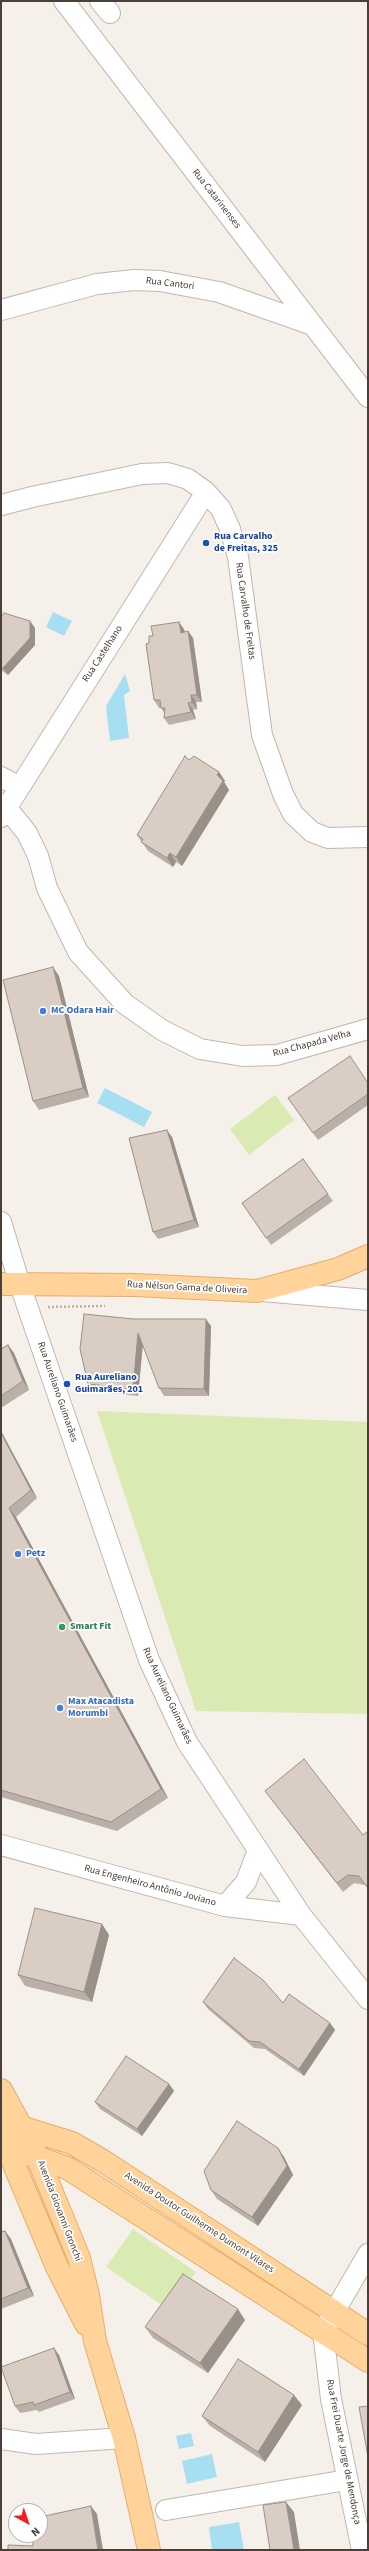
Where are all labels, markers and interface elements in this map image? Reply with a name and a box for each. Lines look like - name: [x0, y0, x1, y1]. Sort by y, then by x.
- street label: Rua Catarinenses: [189, 167, 243, 231]
- street label: Rua Cantori: [145, 275, 195, 293]
- place label: Rua Carvalho de Freitas, 325: [214, 531, 278, 554]
- marker: Rua Carvalho de Freitas, 325: [201, 538, 211, 548]
- street label: Rua Carvalho de Freitas: [232, 562, 258, 660]
- street label: Rua Castelhano: [80, 623, 126, 685]
- place label: MC Odara Hair: [51, 1005, 114, 1017]
- marker: MC Odara Hair: [38, 1006, 48, 1016]
- street label: Rua Chapada Velha: [272, 1028, 352, 1060]
- street label: Rua Nélson Gama de Oliveira: [127, 1279, 247, 1297]
- street label: Rua Aureliano Guimarães: [34, 1340, 80, 1444]
- place label: Rua Aureliano Guimarães, 201: [75, 1372, 143, 1396]
- marker: Rua Aureliano Guimarães, 201: [62, 1379, 72, 1389]
- place label: Petz: [26, 1548, 45, 1560]
- marker: Petz: [13, 1549, 23, 1559]
- place label: Smart Fit: [70, 1621, 111, 1633]
- marker: Smart Fit: [57, 1622, 67, 1632]
- street label: Rua Aureliano Guimarães: [139, 1646, 195, 1746]
- place label: Max Atacadista Morumbi: [68, 1696, 134, 1720]
- marker: Max Atacadista Morumbi: [55, 1703, 65, 1713]
- street label: Rua Engenheiro Antônio Joviano: [83, 1863, 217, 1909]
- street label: Avenida Giovanni Gronchi: [34, 2159, 84, 2263]
- street label: Avenida Doutor Guilherme Dumont Vilares: [122, 2170, 276, 2276]
- street label: Rua Frei Duarte Jorge de Mendonça: [323, 2378, 363, 2526]
- north arrow: [8, 2503, 48, 2543]
- text: N: [28, 2524, 43, 2540]

